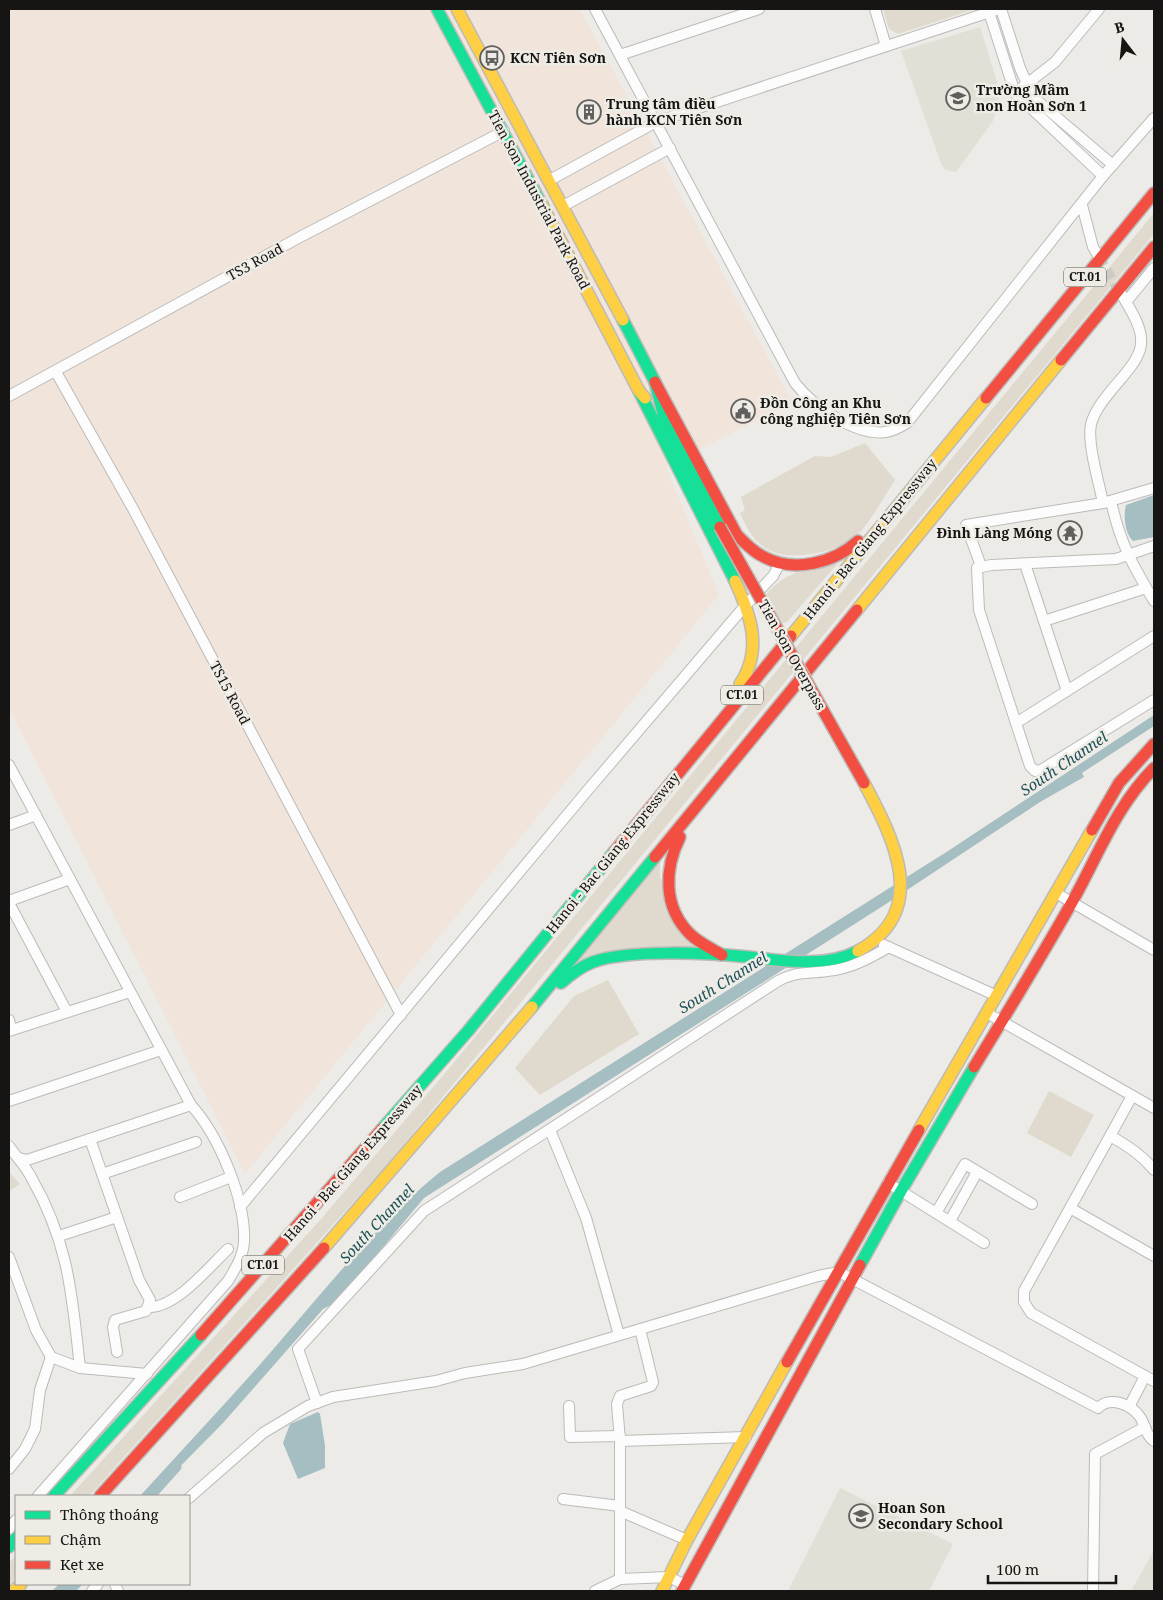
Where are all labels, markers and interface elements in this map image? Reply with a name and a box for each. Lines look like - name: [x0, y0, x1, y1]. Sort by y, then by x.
- north arrow: [1098, 15, 1148, 65]
- text: B: [1112, 17, 1126, 37]
- bus stop icon: KCN Tiên Sơn: [479, 45, 505, 71]
- place label: KCN Tiên Sơn: [510, 48, 606, 67]
- place label: Trường Mầm non Hoàn Sơn 1: [976, 80, 1087, 115]
- school or university icon: Trường Mầm non Hoàn Sơn 1: [945, 85, 971, 111]
- place label: Trung tâm điều hành KCN Tiên Sơn: [606, 94, 742, 129]
- building icon: Trung tâm điều hành KCN Tiên Sơn: [576, 99, 602, 125]
- street label: Tien Son Industrial Park Road: [484, 107, 595, 293]
- street label: TS3 Road: [223, 238, 287, 285]
- road number: CT.01: [1064, 268, 1106, 286]
- place label: Đồn Công an Khu công nghiệp Tiên Sơn: [760, 393, 911, 428]
- public building icon: Đồn Công an Khu công nghiệp Tiên Sơn: [730, 398, 756, 424]
- street label: Hanoi - Bac Giang Expressway: [799, 454, 941, 623]
- temple icon: Đình Làng Móng: [1057, 520, 1083, 546]
- place label: Đình Làng Móng: [937, 523, 1052, 542]
- street label: Tien Son Overpass: [754, 596, 831, 713]
- street label: TS15 Road: [206, 658, 255, 728]
- road number: CT.01: [721, 686, 763, 704]
- water label: South Channel: [1016, 726, 1111, 800]
- street label: Hanoi - Bac Giang Expressway: [542, 768, 684, 937]
- water label: South Channel: [674, 947, 771, 1017]
- street label: Hanoi - Bac Giang Expressway: [279, 1080, 426, 1245]
- water label: South Channel: [334, 1179, 418, 1267]
- road number: CT.01: [242, 1256, 284, 1274]
- legend: [15, 1495, 190, 1585]
- place label: Hoan Son Secondary School: [878, 1498, 1003, 1533]
- school or university icon: Hoan Son Secondary School: [848, 1503, 874, 1529]
- text: Thông thoáng: [60, 1504, 159, 1524]
- text: Chậm: [60, 1529, 101, 1549]
- scale bar: [988, 1552, 1116, 1584]
- text: Kẹt xe: [60, 1554, 104, 1574]
- text: 100 m: [996, 1559, 1039, 1579]

